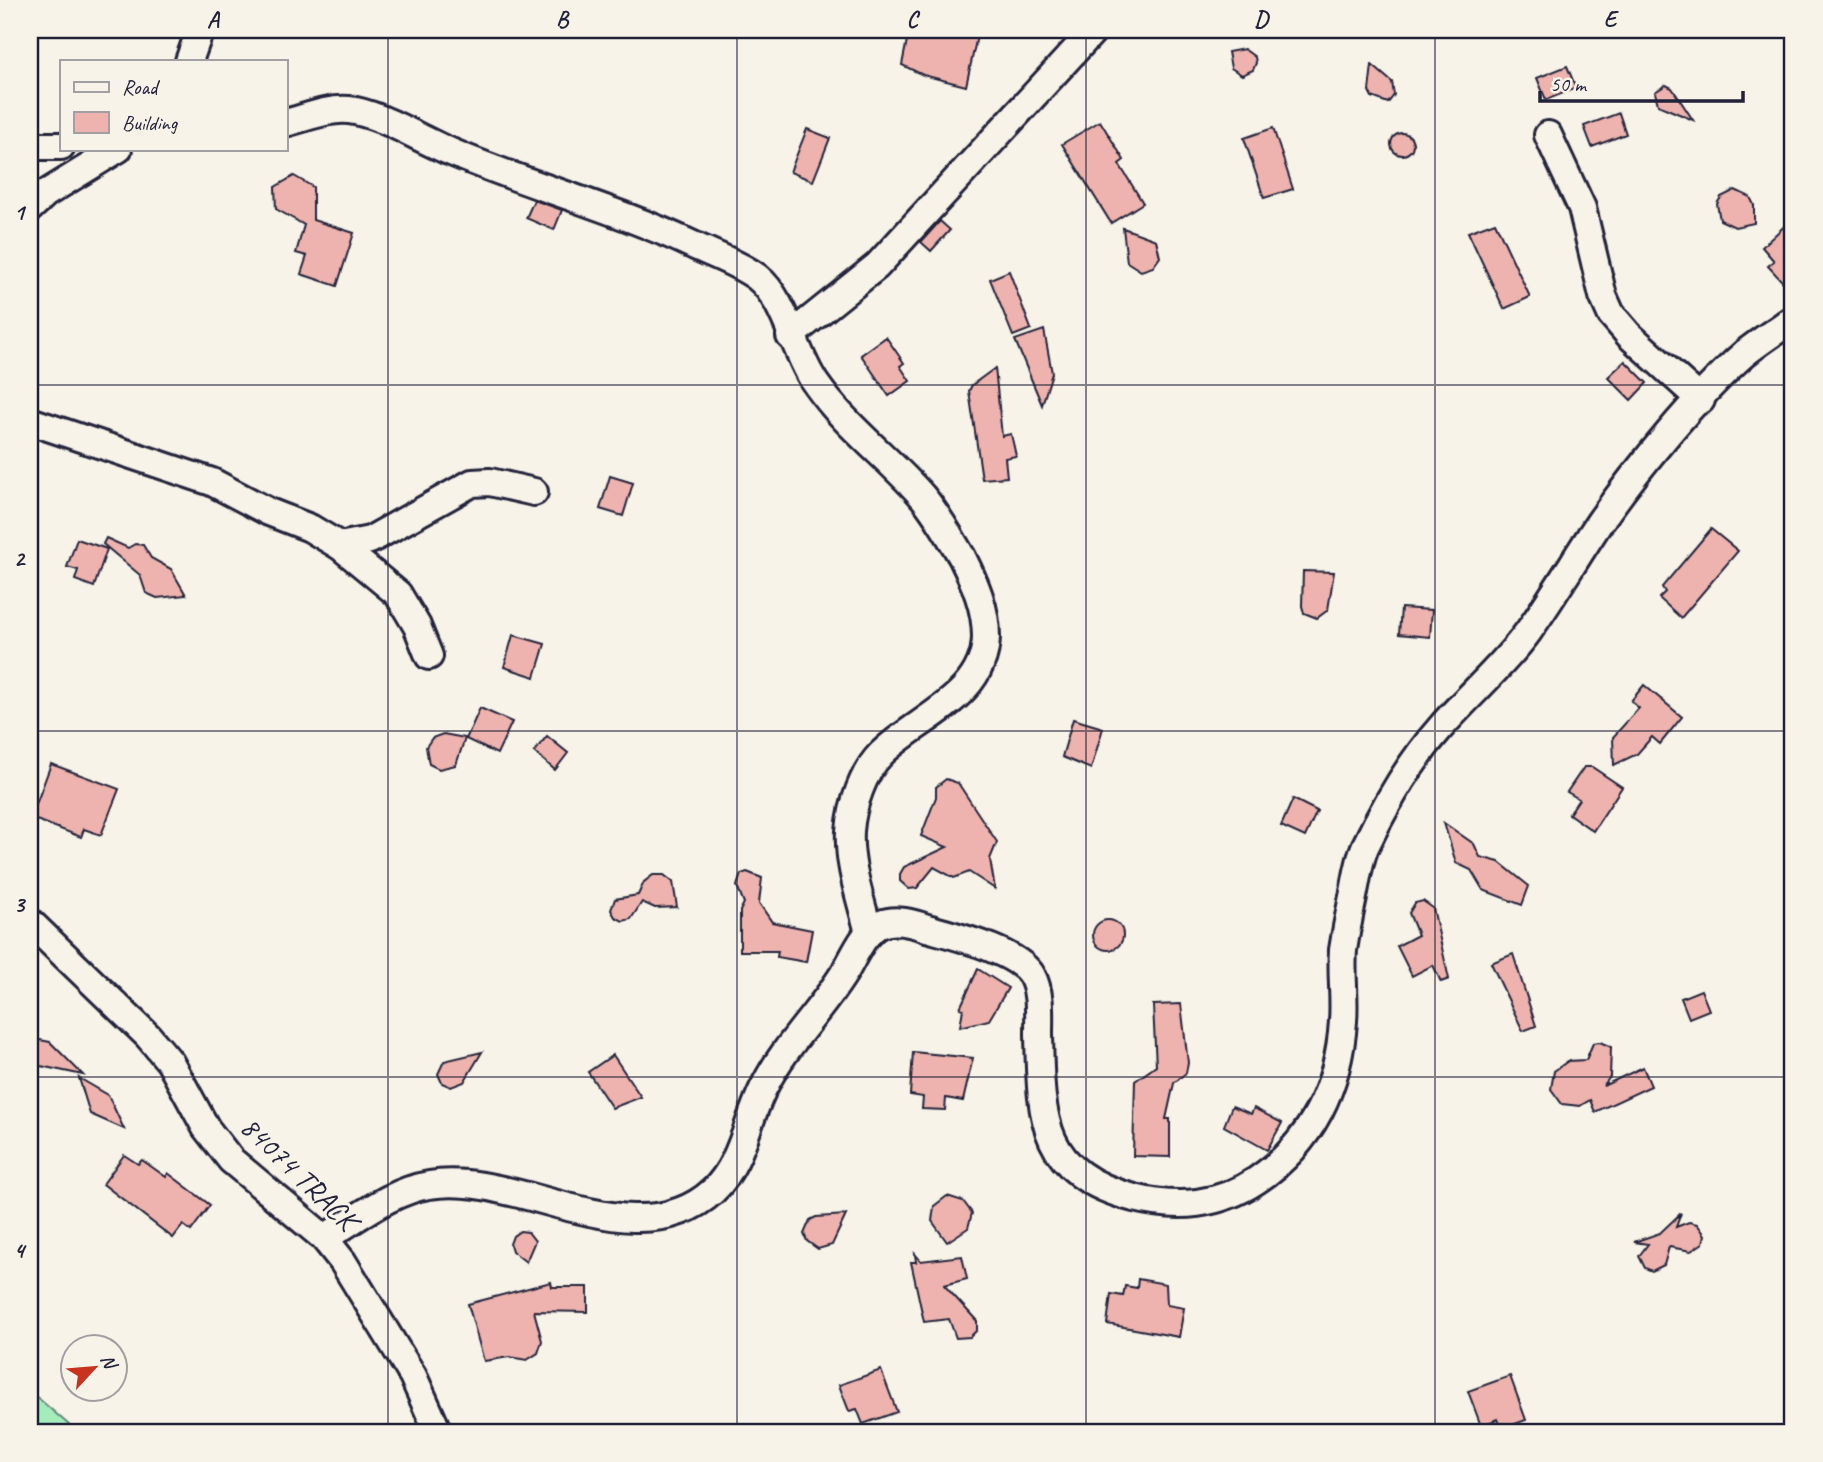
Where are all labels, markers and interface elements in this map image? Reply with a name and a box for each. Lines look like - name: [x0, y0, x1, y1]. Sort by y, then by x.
- text: A: [207, 5, 221, 34]
- text: B: [556, 5, 570, 34]
- text: C: [907, 5, 921, 34]
- text: D: [1254, 5, 1270, 34]
- text: E: [1604, 5, 1620, 34]
- legend: [60, 60, 287, 150]
- scale bar: [1540, 60, 1742, 104]
- text: 50 m: [1550, 71, 1588, 97]
- text: Road: [122, 74, 161, 100]
- text: Building: [122, 110, 179, 136]
- text: 1: [14, 198, 27, 227]
- text: 2: [14, 544, 27, 573]
- text: 3: [14, 890, 27, 919]
- street label: 84074 TRACK: [233, 1108, 370, 1242]
- text: 4: [14, 1236, 27, 1265]
- north arrow: [60, 1332, 130, 1402]
- text: N: [95, 1350, 123, 1374]

